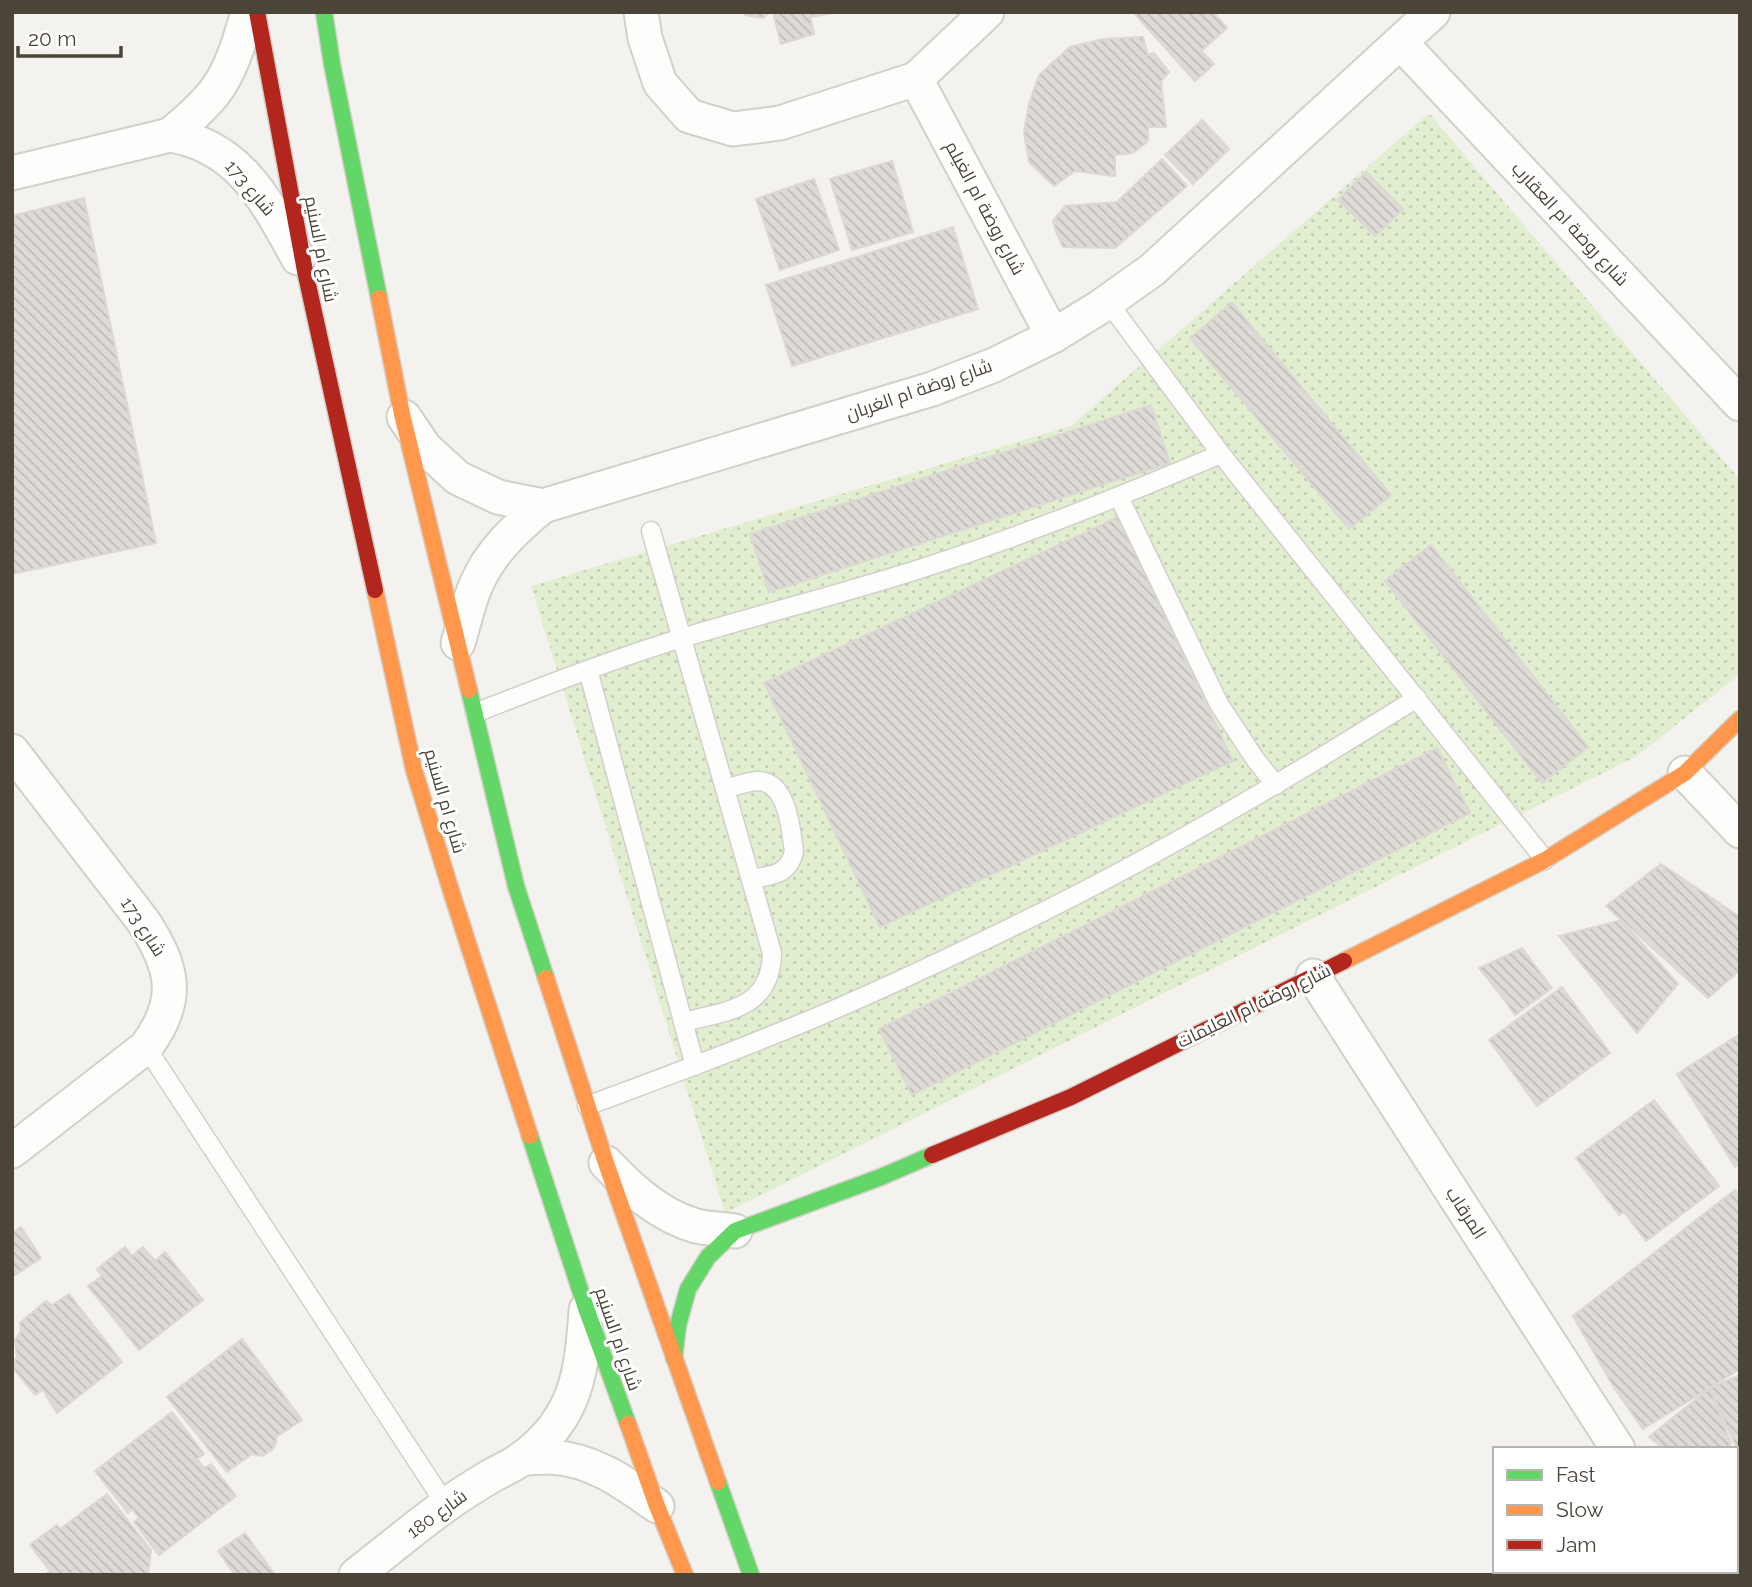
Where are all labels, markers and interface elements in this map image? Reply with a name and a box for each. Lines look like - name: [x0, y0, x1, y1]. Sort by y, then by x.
- scale bar: [18, 14, 121, 58]
- text: 20 m: [28, 26, 76, 51]
- street label: شارع روضة ام الغيلم: [940, 137, 1030, 279]
- street label: شارع 173: [219, 156, 280, 221]
- street label: شارع روضة ام العقارب: [1506, 157, 1633, 291]
- street label: شارع ام السنيم: [299, 194, 342, 304]
- street label: شارع روضة ام الغربان: [843, 355, 995, 426]
- street label: شارع ام السنيم: [419, 746, 470, 856]
- street label: شارع 173: [115, 893, 170, 961]
- street label: شارع روضة ام العليمات: [1174, 959, 1335, 1054]
- street label: المرقاب: [1441, 1183, 1491, 1243]
- street label: شارع ام السنيم: [589, 1284, 646, 1394]
- legend: [1493, 1447, 1738, 1573]
- text: Fast: [1556, 1462, 1596, 1487]
- street label: شارع 180: [403, 1485, 472, 1544]
- text: Slow: [1556, 1497, 1604, 1522]
- text: Jam: [1556, 1532, 1597, 1557]

